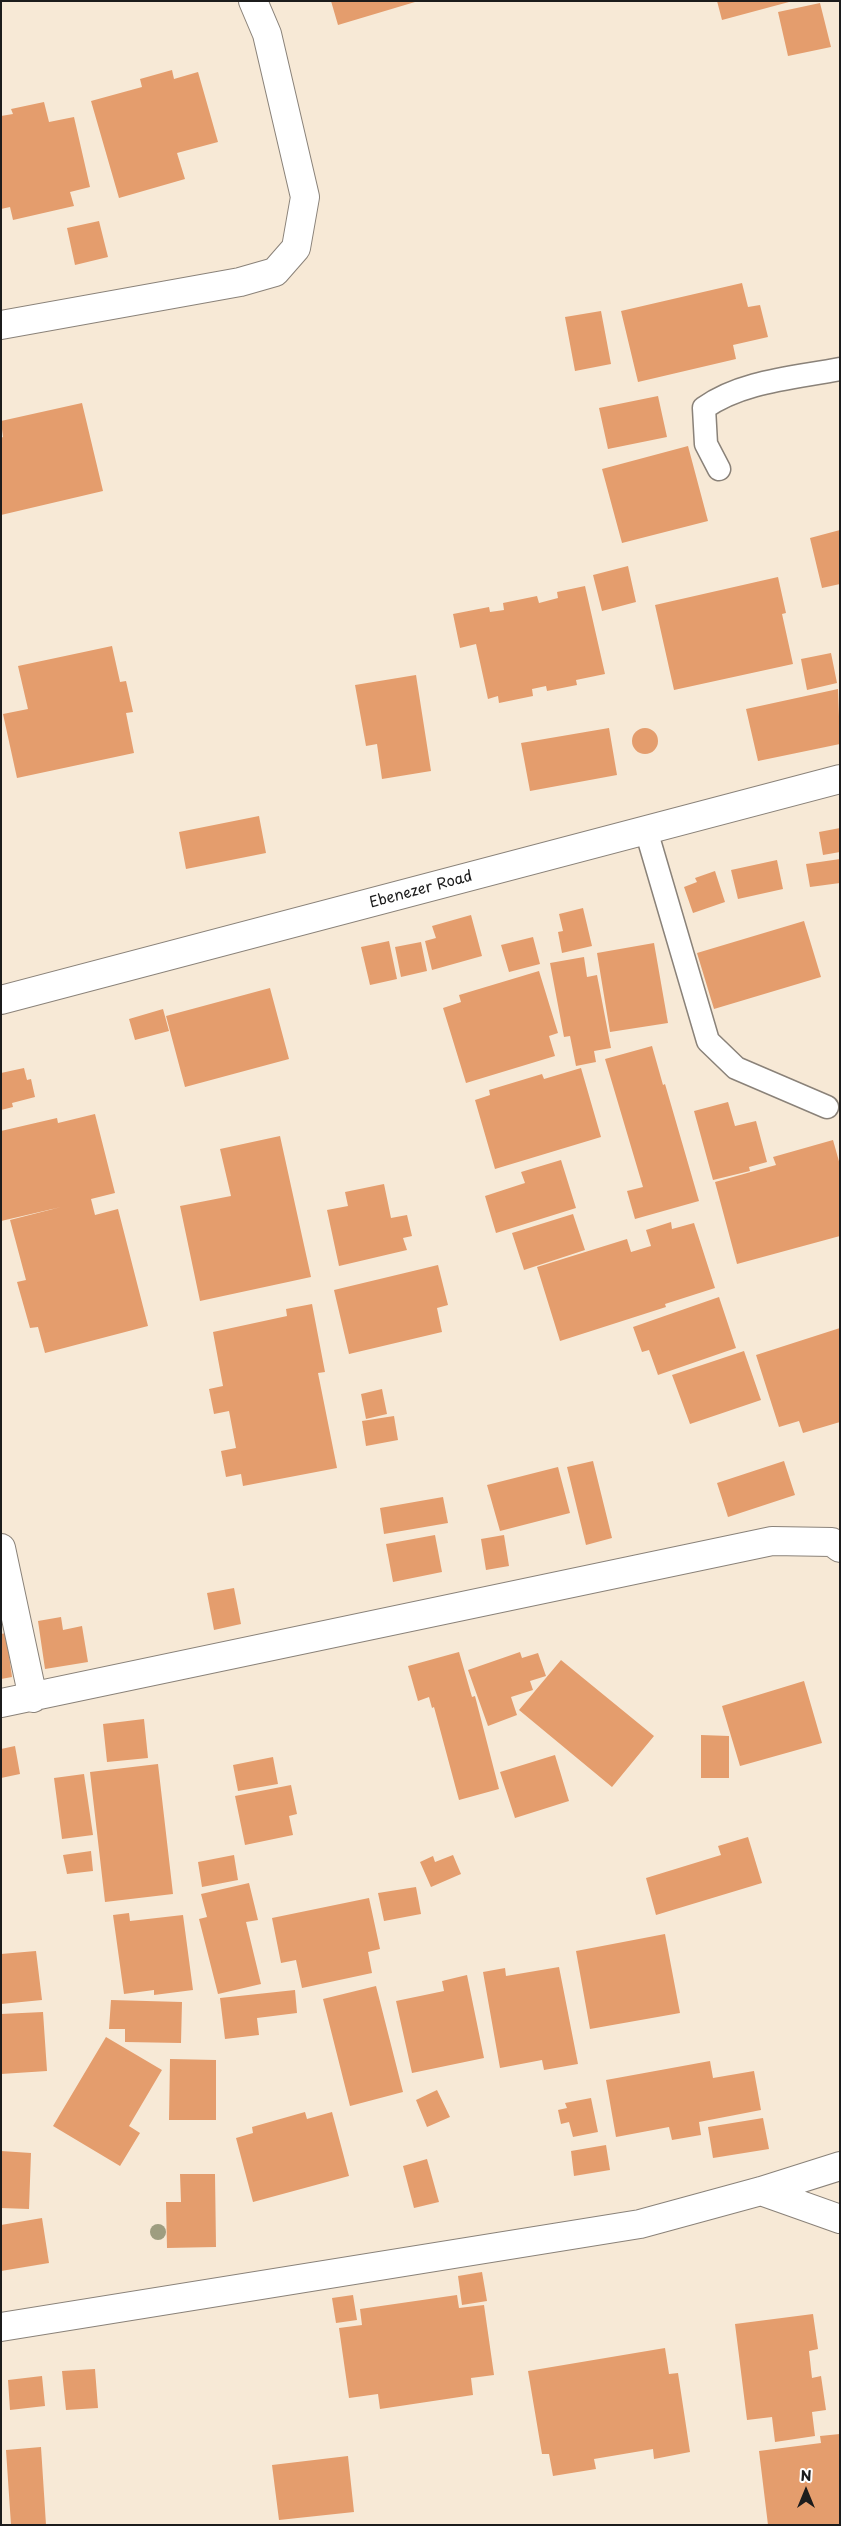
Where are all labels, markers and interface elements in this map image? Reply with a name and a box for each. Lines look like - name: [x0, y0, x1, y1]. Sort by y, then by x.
- street label: Ebenezer Road: [368, 868, 474, 912]
- text: N: [800, 2465, 812, 2486]
- north arrow: [781, 2466, 831, 2516]

